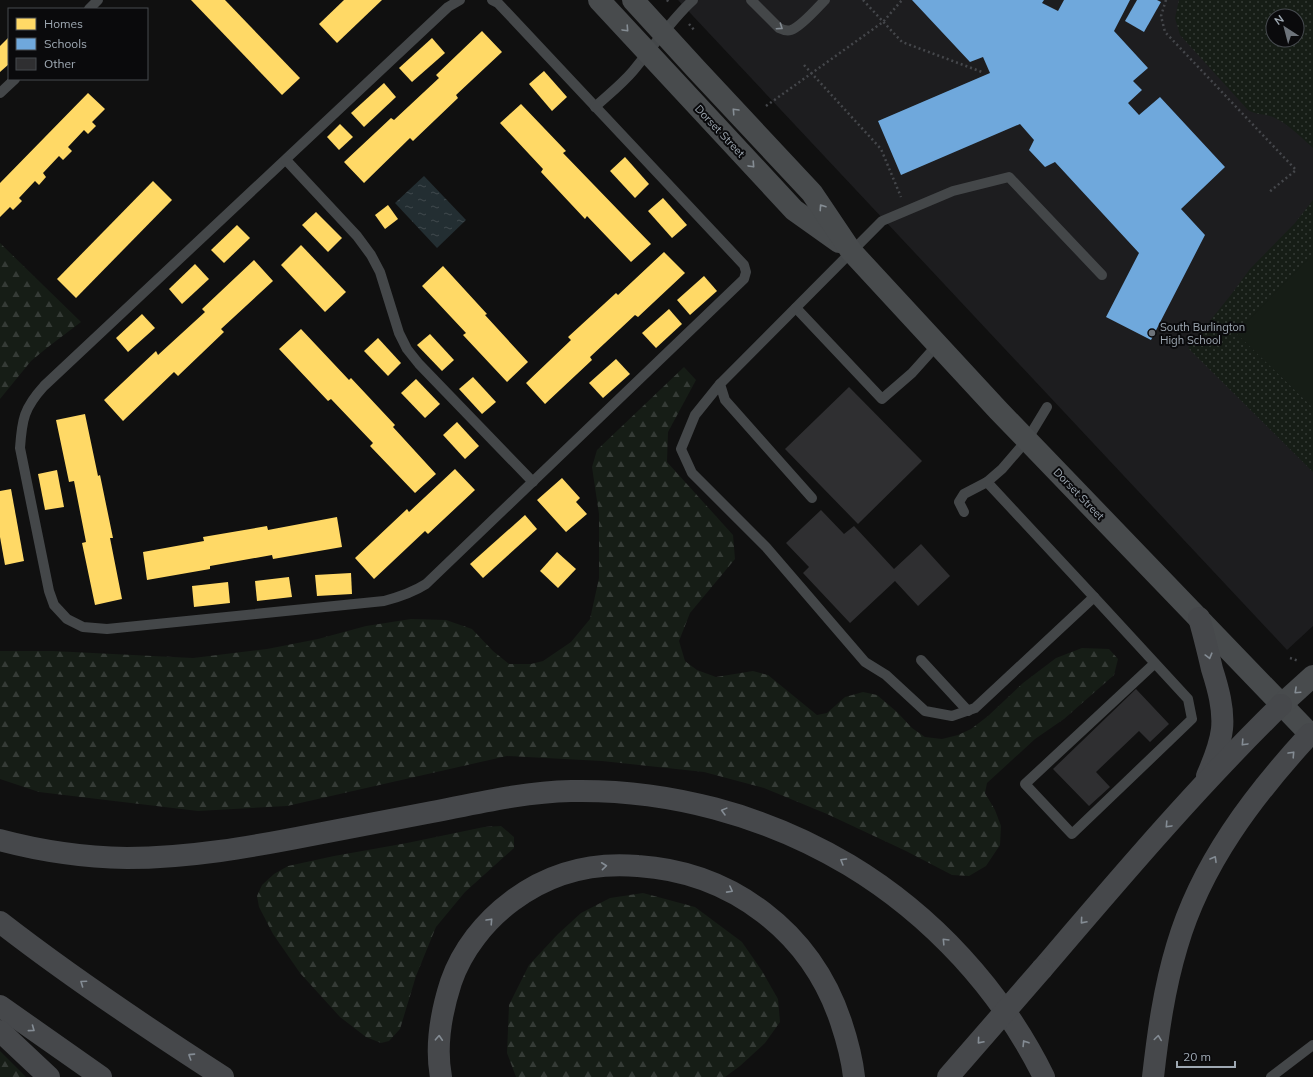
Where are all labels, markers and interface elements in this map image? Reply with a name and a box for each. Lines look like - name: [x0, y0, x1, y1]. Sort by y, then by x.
- legend: [8, 8, 148, 80]
- north arrow: [1265, 8, 1305, 48]
- text: N: [1272, 12, 1287, 28]
- text: Homes: [44, 16, 83, 31]
- one-way arrow: [775, 22, 782, 29]
- one-way arrow: [621, 24, 628, 31]
- text: Schools: [44, 36, 87, 51]
- text: Other: [44, 56, 76, 71]
- street label: Dorset Street: [692, 102, 748, 160]
- one-way arrow: [732, 108, 739, 116]
- one-way arrow: [747, 160, 755, 168]
- one-way arrow: [819, 204, 827, 211]
- place label: South Burlington High School: [1160, 320, 1245, 347]
- marker: South Burlington High School: [1147, 328, 1157, 338]
- street label: Dorset Street: [1051, 465, 1107, 523]
- one-way arrow: [1204, 652, 1213, 659]
- one-way arrow: [1294, 686, 1302, 693]
- one-way arrow: [1241, 738, 1249, 746]
- one-way arrow: [1287, 752, 1294, 759]
- one-way arrow: [720, 807, 727, 816]
- one-way arrow: [1165, 820, 1173, 828]
- one-way arrow: [1210, 856, 1217, 863]
- one-way arrow: [840, 859, 847, 866]
- one-way arrow: [601, 861, 607, 870]
- one-way arrow: [725, 886, 733, 893]
- one-way arrow: [1080, 916, 1087, 924]
- one-way arrow: [485, 918, 492, 926]
- one-way arrow: [943, 938, 950, 946]
- one-way arrow: [80, 980, 87, 988]
- one-way arrow: [28, 1024, 35, 1032]
- one-way arrow: [435, 1035, 444, 1041]
- one-way arrow: [1153, 1035, 1162, 1041]
- one-way arrow: [977, 1036, 984, 1043]
- one-way arrow: [1022, 1040, 1030, 1047]
- scale bar: [1177, 1043, 1235, 1069]
- text: 20 m: [1183, 1049, 1211, 1064]
- one-way arrow: [188, 1053, 195, 1061]

